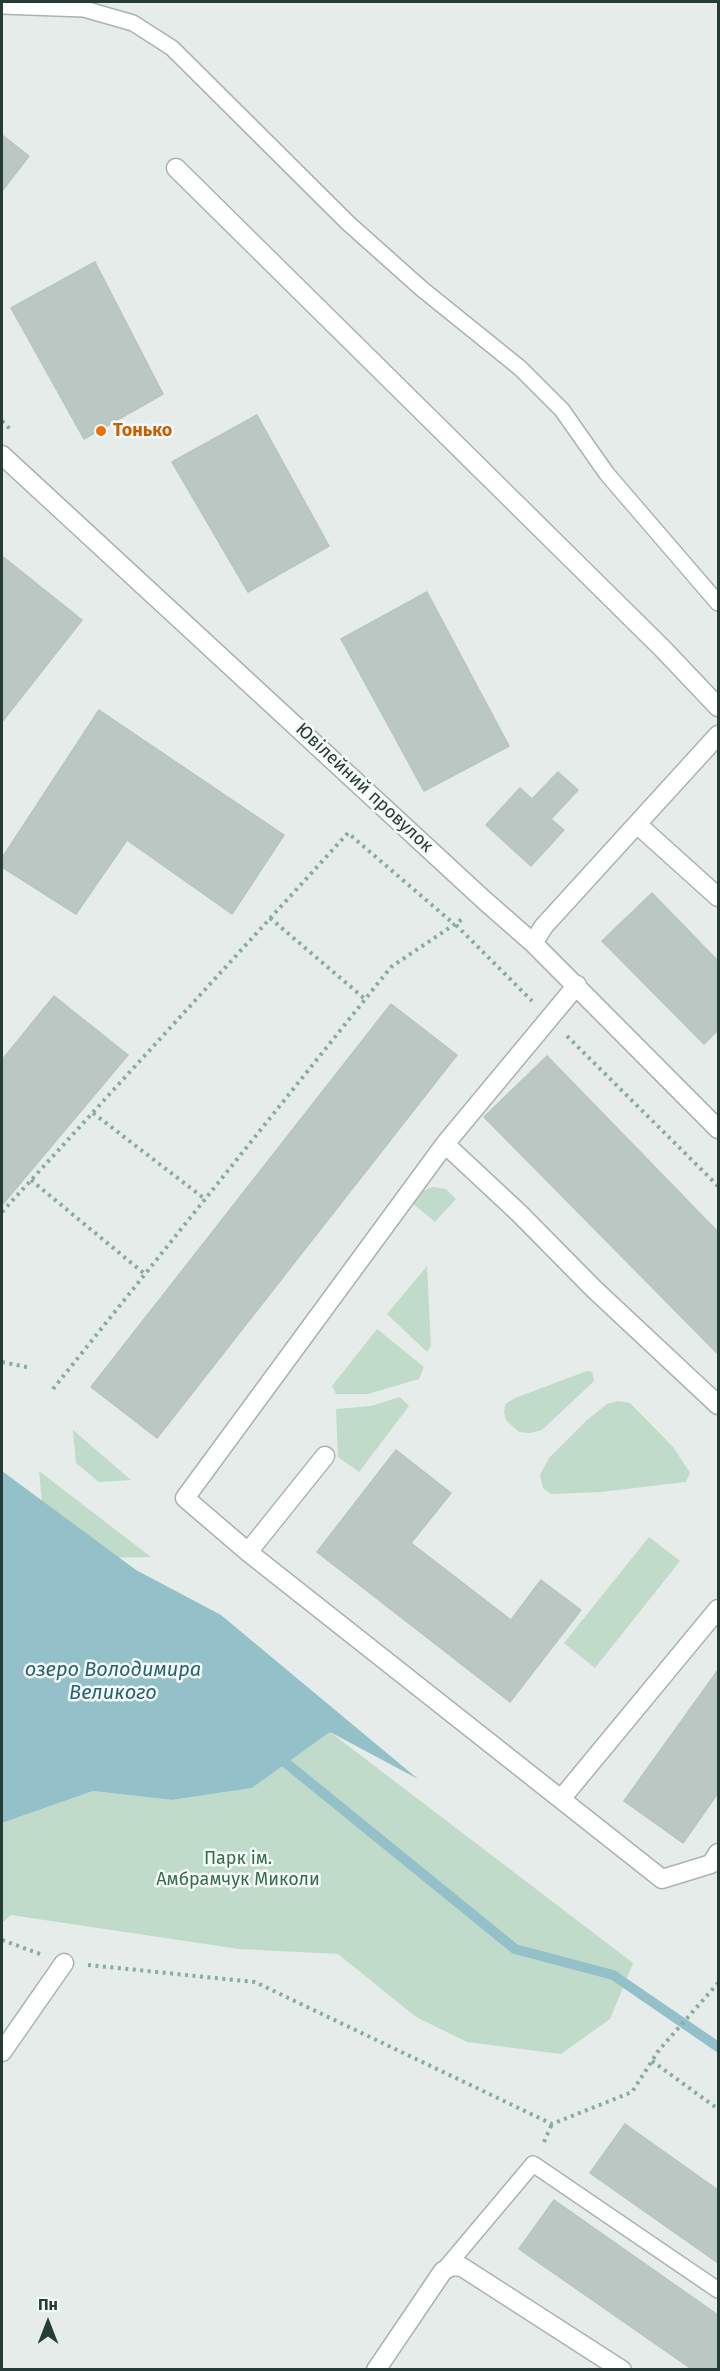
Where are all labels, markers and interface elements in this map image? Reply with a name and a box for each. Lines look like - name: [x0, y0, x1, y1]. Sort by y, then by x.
- place label: Тонько: [113, 420, 172, 442]
- marker: Тонько: [94, 424, 108, 438]
- street label: Ювілейний провулок: [291, 719, 437, 857]
- water label: озеро Володимира Великого: [25, 1658, 201, 1705]
- park label: Парк ім. Амбрамчук Миколи: [156, 1848, 320, 1890]
- north arrow: [18, 2293, 78, 2353]
- text: Пн: [38, 2295, 58, 2314]

